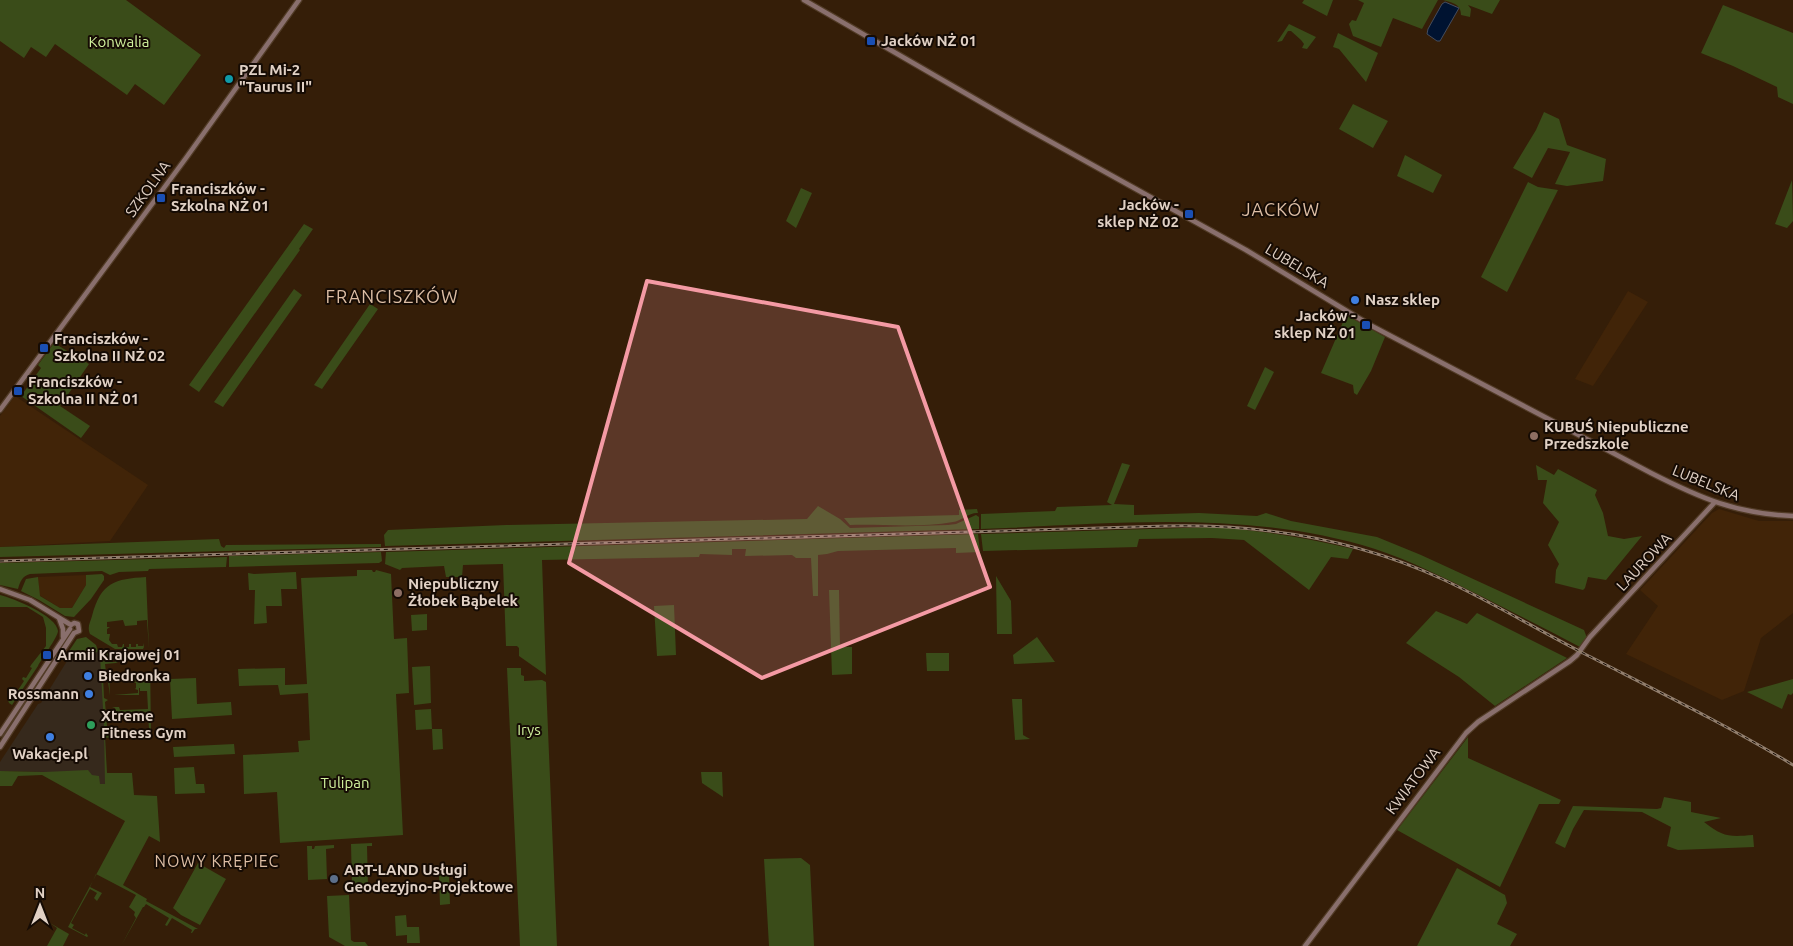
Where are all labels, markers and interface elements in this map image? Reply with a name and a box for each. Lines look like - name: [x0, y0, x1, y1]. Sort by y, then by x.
- place label: Jacków NŻ 01: [881, 32, 977, 49]
- park label: Konwalia: [89, 33, 149, 50]
- marker: Jacków NŻ 01: [865, 35, 877, 47]
- place label: PZL Mi-2 "Taurus II": [239, 61, 312, 95]
- marker: PZL Mi-2 "Taurus II": [223, 73, 235, 85]
- street label: SZKOLNA: [122, 157, 174, 220]
- place label: Franciszków - Szkolna NŻ 01: [171, 180, 270, 214]
- marker: Franciszków - Szkolna NŻ 01: [155, 192, 167, 204]
- place label: Jacków - sklep NŻ 02: [1097, 196, 1179, 230]
- district label: JACKÓW: [1242, 198, 1320, 219]
- marker: Jacków - sklep NŻ 02: [1183, 208, 1195, 220]
- street label: LUBELSKA: [1263, 240, 1332, 291]
- district label: FRANCISZKÓW: [325, 285, 459, 306]
- place label: Nasz sklep: [1365, 291, 1440, 308]
- marker: Nasz sklep: [1349, 294, 1361, 306]
- place label: Jacków - sklep NŻ 01: [1274, 307, 1356, 341]
- marker: Jacków - sklep NŻ 01: [1360, 319, 1372, 331]
- place label: Franciszków - Szkolna II NŻ 02: [54, 330, 165, 364]
- marker: Franciszków - Szkolna II NŻ 02: [38, 342, 50, 354]
- place label: Franciszków - Szkolna II NŻ 01: [28, 373, 139, 407]
- marker: Franciszków - Szkolna II NŻ 01: [12, 385, 24, 397]
- place label: KUBUŚ Niepubliczne Przedszkole: [1544, 418, 1689, 452]
- marker: KUBUŚ Niepubliczne Przedszkole: [1528, 430, 1540, 442]
- street label: LUBELSKA: [1670, 461, 1742, 504]
- street label: LAUROWA: [1613, 529, 1675, 594]
- place label: Niepubliczny Żłobek Bąbelek: [408, 575, 519, 610]
- marker: Niepubliczny Żłobek Bąbelek: [392, 587, 404, 599]
- place label: Armii Krajowej 01: [57, 646, 181, 663]
- marker: Armii Krajowej 01: [41, 649, 53, 661]
- place label: Biedronka: [98, 667, 170, 684]
- marker: Biedronka: [82, 670, 94, 682]
- place label: Rossmann: [8, 685, 79, 702]
- marker: Rossmann: [83, 688, 95, 700]
- place label: Xtreme Fitness Gym: [101, 707, 186, 741]
- marker: Xtreme Fitness Gym: [85, 719, 97, 731]
- park label: Irys: [517, 721, 541, 738]
- marker: Wakacje.pl: [44, 731, 56, 743]
- street label: KWIATOWA: [1382, 744, 1443, 817]
- place label: Wakacje.pl: [12, 745, 88, 762]
- park label: Tulipan: [320, 774, 370, 791]
- district label: NOWY KRĘPIEC: [155, 852, 279, 870]
- place label: ART-LAND Usługi Geodezyjno-Projektowe: [344, 861, 513, 895]
- marker: ART-LAND Usługi Geodezyjno-Projektowe: [328, 873, 340, 885]
- north arrow: [15, 881, 65, 931]
- text: N: [35, 885, 45, 901]

